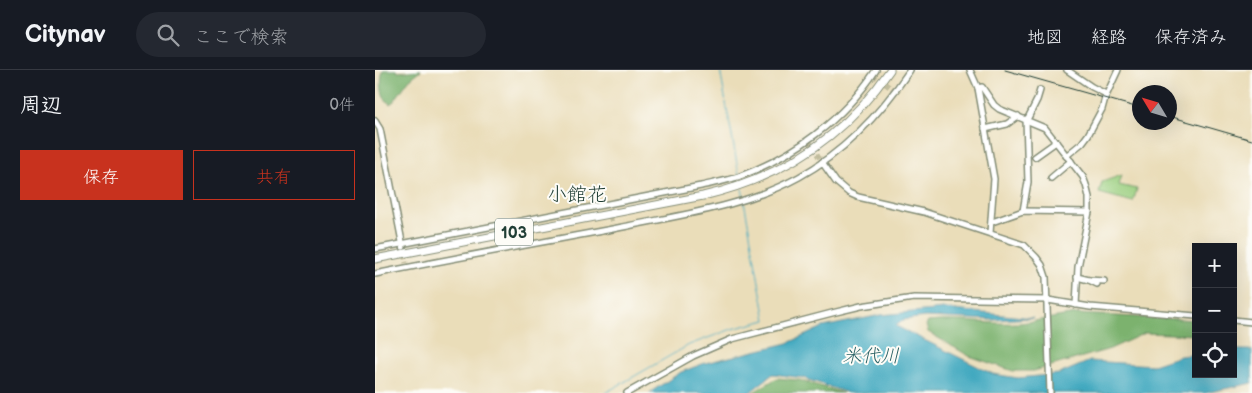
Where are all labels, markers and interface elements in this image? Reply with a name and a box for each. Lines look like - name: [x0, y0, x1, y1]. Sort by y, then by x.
- search box: [136, 12, 486, 57]
- text: Citynav: [25, 20, 106, 49]
- icon: search: [154, 21, 182, 49]
- text: ここで検索: [194, 26, 289, 49]
- text: 地図: [1027, 27, 1063, 48]
- text: 経路: [1091, 27, 1127, 48]
- text: 保存済み: [1155, 27, 1227, 48]
- north arrow: [1132, 85, 1177, 130]
- text: 周辺: [20, 93, 62, 118]
- text: 0件: [330, 96, 355, 115]
- button: 保存: [20, 150, 183, 200]
- button: 共有: [193, 150, 355, 200]
- district label: 小館花: [547, 183, 607, 207]
- road number: 103: [495, 218, 533, 246]
- map controls: [1192, 243, 1237, 378]
- button: +: [1192, 243, 1237, 288]
- button: −: [1192, 288, 1237, 333]
- button: locate: [1192, 333, 1237, 378]
- water label: 米代川: [842, 345, 900, 368]

